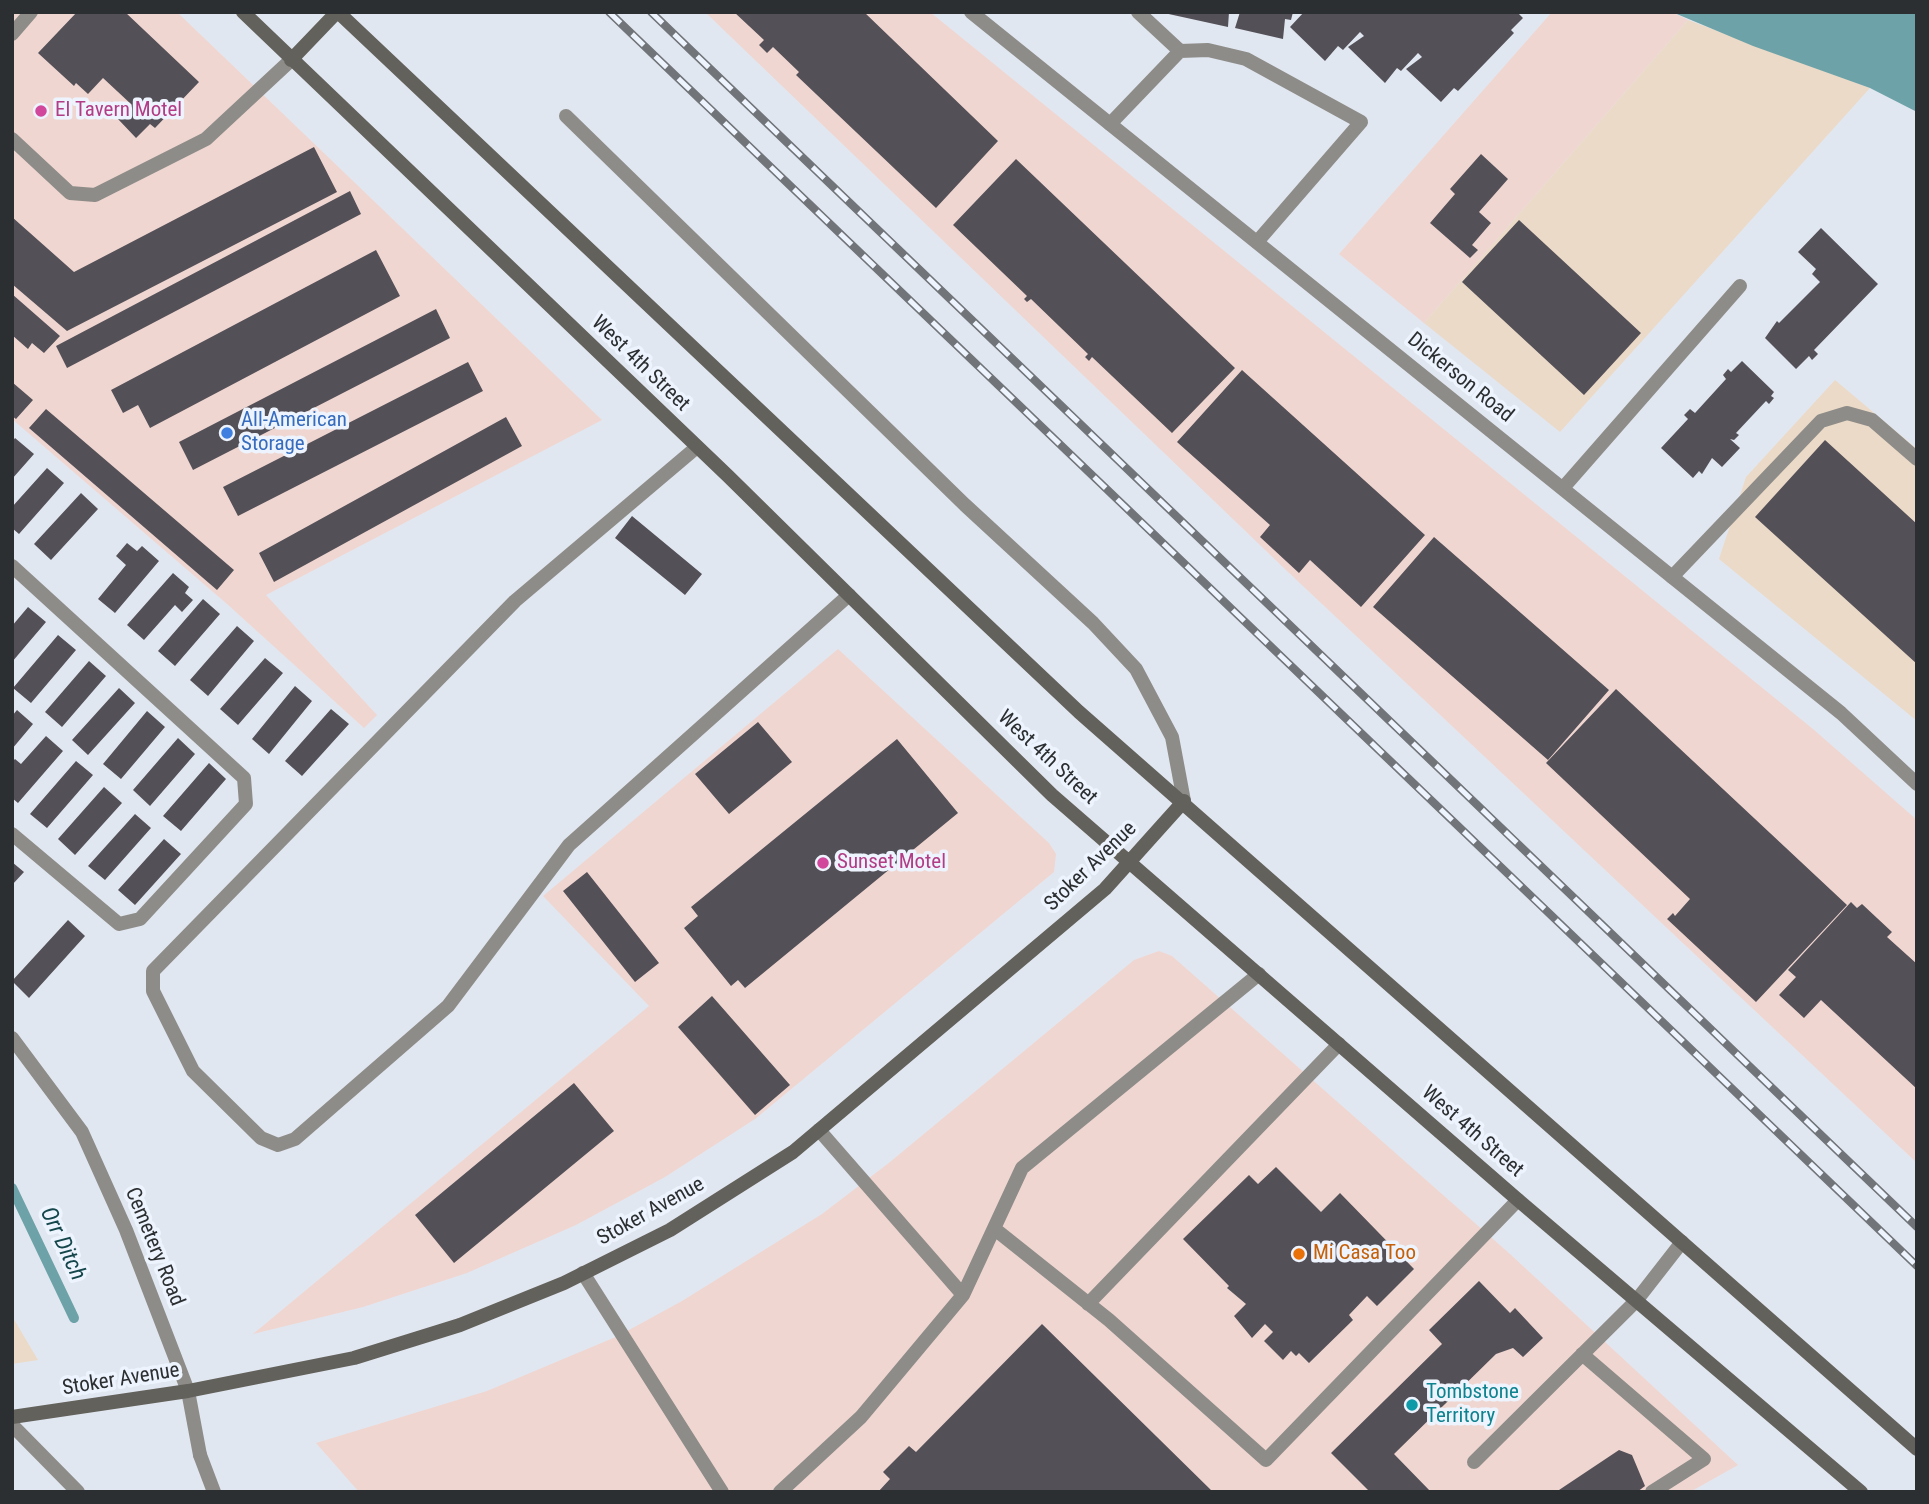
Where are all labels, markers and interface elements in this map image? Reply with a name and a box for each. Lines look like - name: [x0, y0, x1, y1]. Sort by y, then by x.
- place label: El Tavern Motel: [55, 98, 182, 124]
- marker: El Tavern Motel: [33, 103, 49, 119]
- street label: West 4th Street: [586, 311, 694, 417]
- street label: Dickerson Road: [1402, 328, 1518, 428]
- place label: All-American Storage: [241, 408, 347, 458]
- marker: All-American Storage: [219, 425, 235, 441]
- street label: West 4th Street: [992, 706, 1102, 810]
- street label: Stoker Avenue: [1040, 817, 1142, 917]
- place label: Sunset Motel: [837, 850, 946, 876]
- marker: Sunset Motel: [815, 855, 831, 871]
- street label: West 4th Street: [1416, 1081, 1528, 1183]
- street label: Stoker Avenue: [593, 1172, 709, 1252]
- street label: Cemetery Road: [119, 1184, 189, 1310]
- water label: Orr Ditch: [33, 1203, 91, 1285]
- place label: Mi Casa Too: [1313, 1241, 1416, 1267]
- marker: Mi Casa Too: [1291, 1246, 1307, 1262]
- street label: Stoker Avenue: [61, 1358, 181, 1402]
- place label: Tombstone Territory: [1426, 1380, 1519, 1430]
- marker: Tombstone Territory: [1404, 1397, 1420, 1413]

